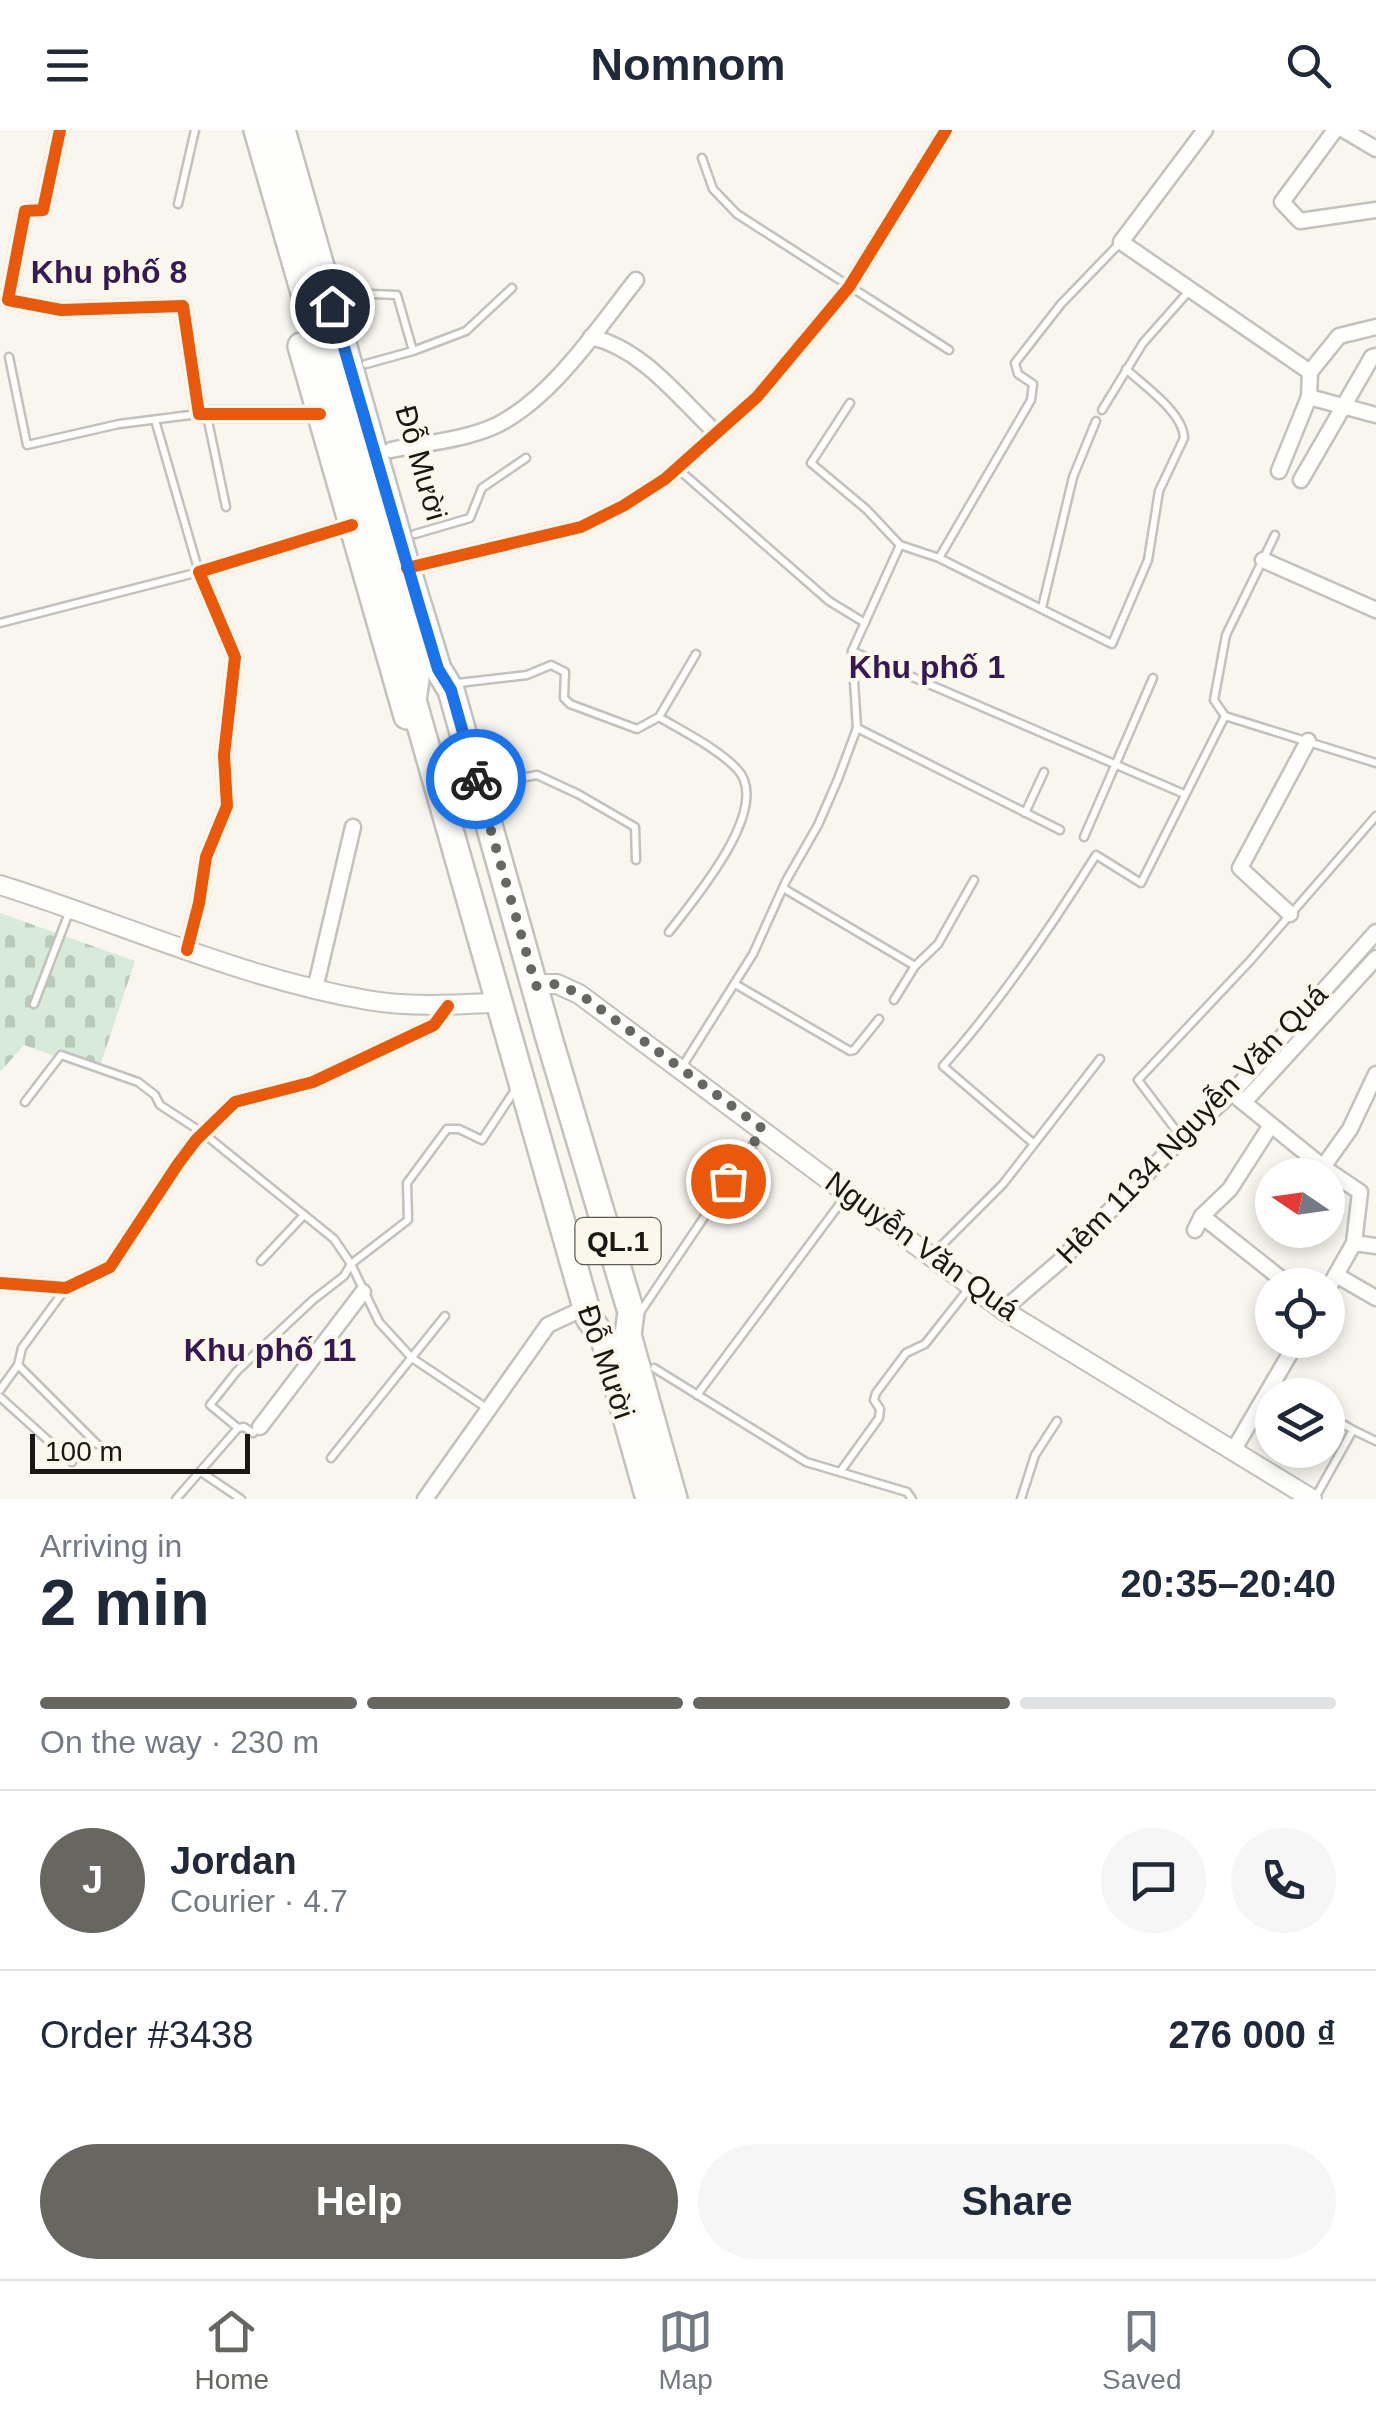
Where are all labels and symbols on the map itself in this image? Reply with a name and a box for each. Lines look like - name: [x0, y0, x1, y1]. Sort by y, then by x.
- district label: Khu phố 8: [31, 254, 187, 290]
- pin: [290, 264, 375, 349]
- street label: Đỗ Mười: [389, 402, 454, 524]
- district label: Khu phố 1: [849, 649, 1005, 685]
- courier: [426, 729, 526, 829]
- street label: Hẻm 1134 Nguyễn Văn Quá: [1050, 977, 1334, 1270]
- pin: [686, 1139, 771, 1224]
- north arrow: [1255, 1158, 1345, 1248]
- street label: Nguyễn Văn Quá: [819, 1165, 1025, 1327]
- road number: QL.1: [576, 1218, 660, 1264]
- street label: Đỗ Mười: [572, 1301, 641, 1423]
- district label: Khu phố 11: [184, 1332, 356, 1368]
- scale bar: [30, 1429, 250, 1474]

